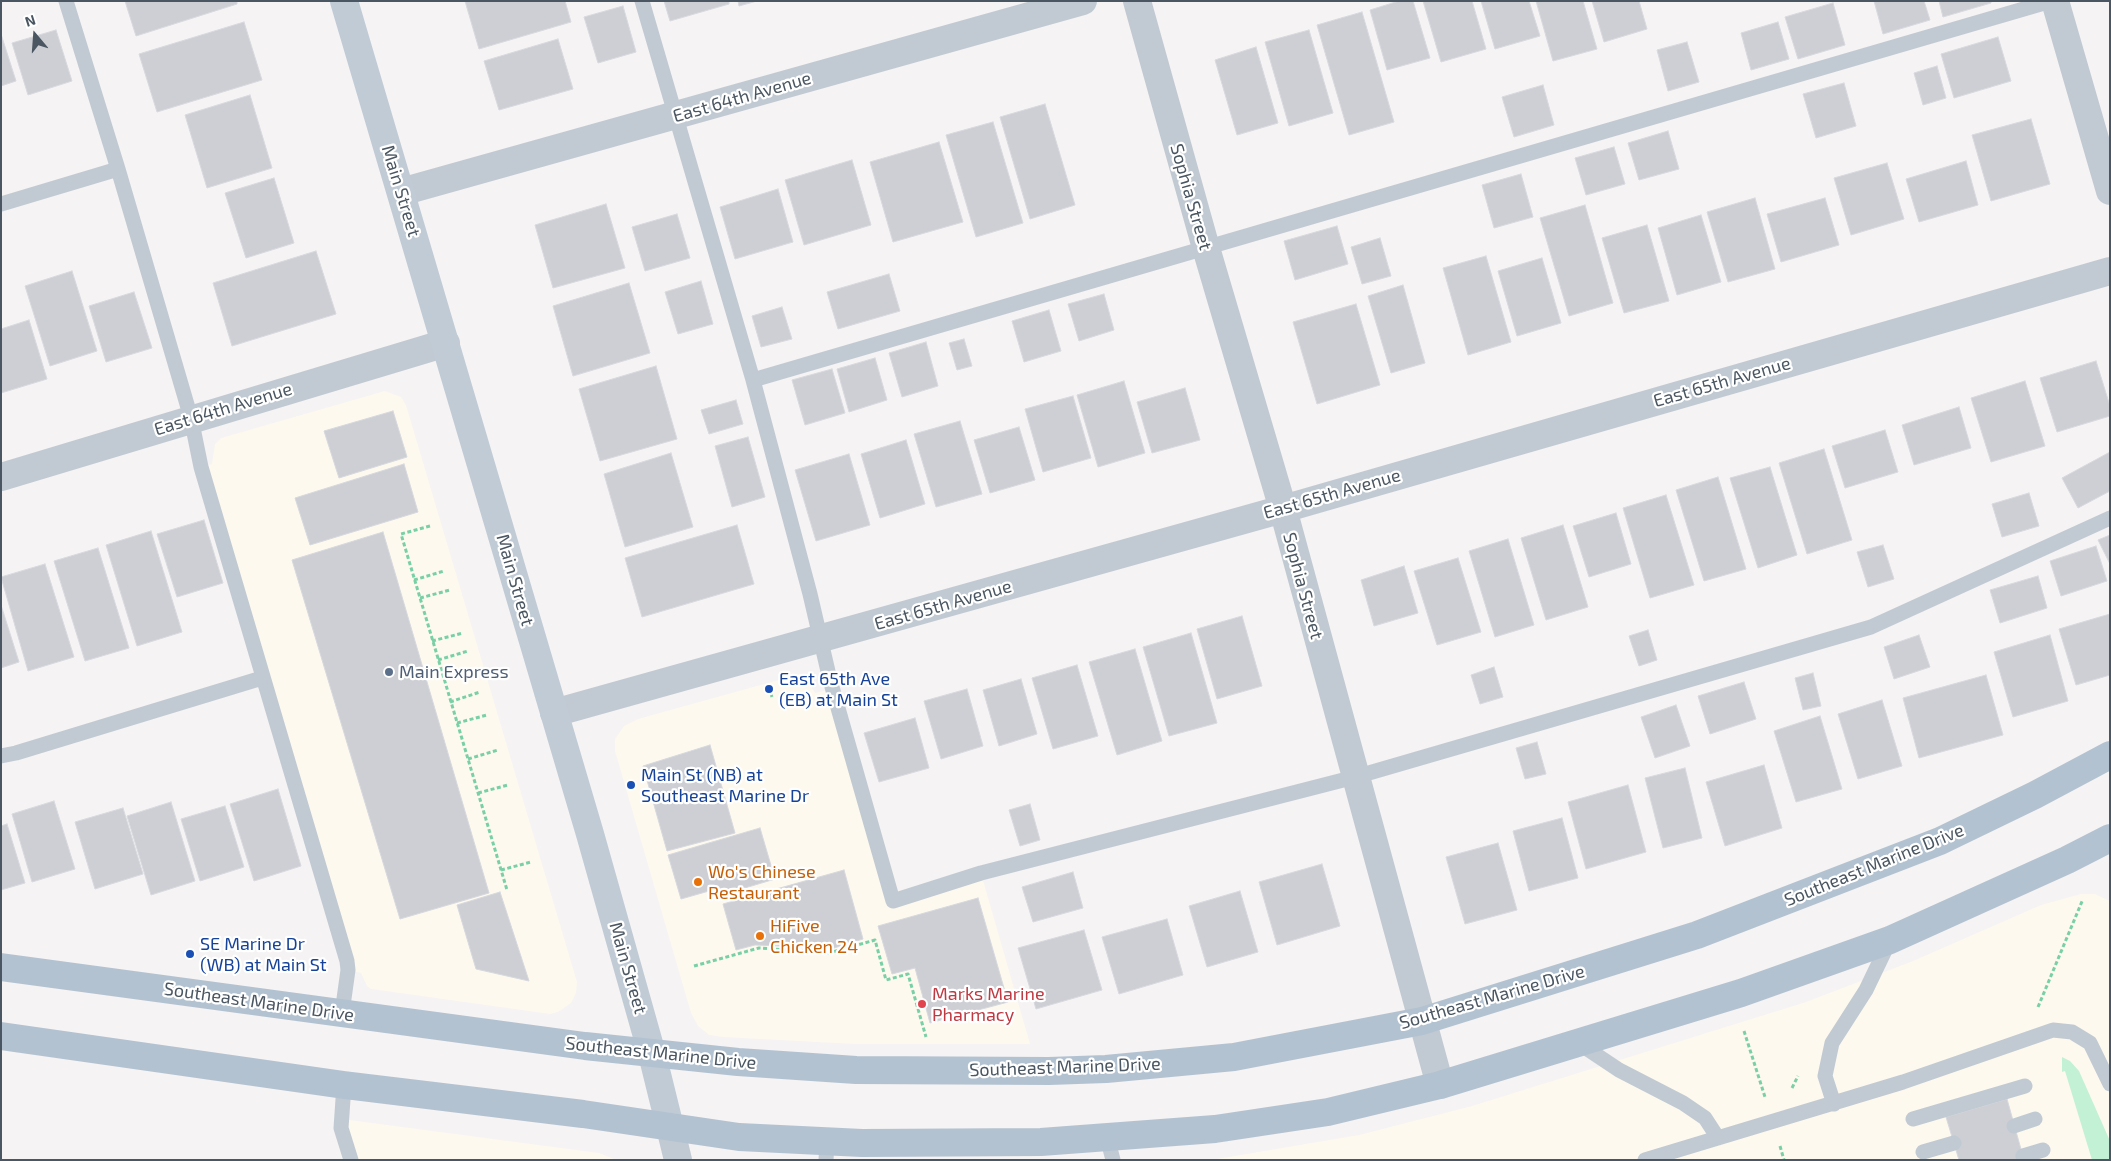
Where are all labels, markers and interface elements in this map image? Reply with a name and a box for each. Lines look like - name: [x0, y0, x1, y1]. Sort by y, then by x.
- north arrow: [10, 10, 60, 60]
- text: N: [23, 11, 38, 30]
- street label: East 64th Avenue: [670, 67, 814, 127]
- street label: Sophia Street: [1166, 141, 1216, 253]
- street label: Main Street: [377, 143, 425, 239]
- street label: East 65th Avenue: [1651, 352, 1793, 412]
- street label: East 64th Avenue: [151, 378, 295, 440]
- street label: East 65th Avenue: [1261, 464, 1403, 524]
- street label: Sophia Street: [1278, 530, 1328, 642]
- street label: Main Street: [492, 532, 538, 628]
- street label: East 65th Avenue: [872, 575, 1014, 635]
- place label: Main Express: [399, 661, 509, 683]
- marker: Main Express: [383, 666, 395, 678]
- place label: East 65th Ave (EB) at Main St: [779, 668, 898, 711]
- marker: East 65th Ave (EB) at Main St: [763, 683, 775, 695]
- place label: Main St (NB) at Southeast Marine Dr: [641, 764, 809, 806]
- marker: Main St (NB) at Southeast Marine Dr: [625, 779, 637, 791]
- street label: Southeast Marine Drive: [1781, 819, 1967, 911]
- place label: Wo's Chinese Restaurant: [708, 861, 816, 904]
- marker: Wo's Chinese Restaurant: [692, 876, 704, 888]
- place label: HiFive Chicken 24: [770, 915, 858, 958]
- street label: Main Street: [605, 920, 651, 1016]
- marker: HiFive Chicken 24: [754, 930, 766, 942]
- place label: SE Marine Dr (WB) at Main St: [200, 933, 327, 976]
- marker: SE Marine Dr (WB) at Main St: [184, 948, 196, 960]
- street label: Southeast Marine Drive: [1397, 960, 1587, 1034]
- street label: Southeast Marine Drive: [163, 978, 355, 1026]
- place label: Marks Marine Pharmacy: [932, 983, 1045, 1026]
- marker: Marks Marine Pharmacy: [916, 998, 928, 1010]
- street label: Southeast Marine Drive: [565, 1032, 757, 1074]
- street label: Southeast Marine Drive: [969, 1053, 1161, 1081]

